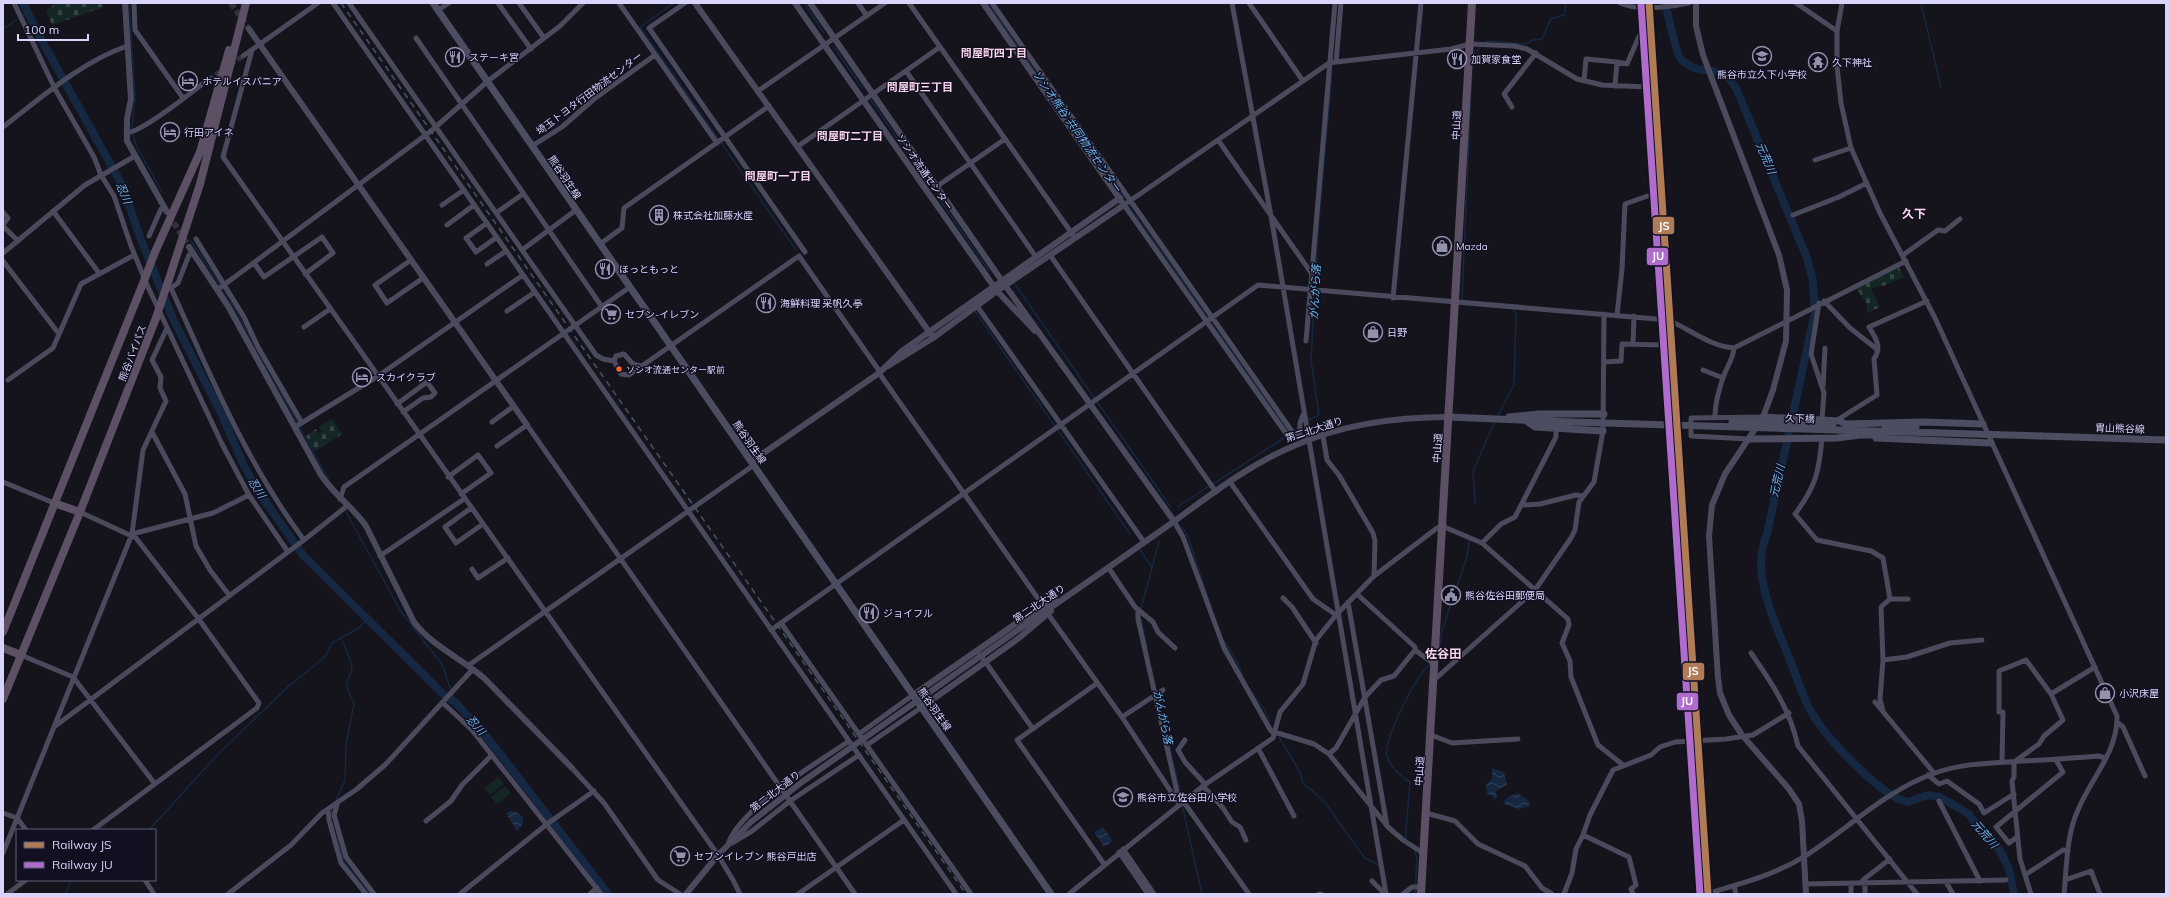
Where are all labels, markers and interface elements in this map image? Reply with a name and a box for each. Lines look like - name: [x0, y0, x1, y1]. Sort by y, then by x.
- scale bar: [18, 16, 88, 42]
- text: 100 m: [24, 22, 59, 37]
- school or university icon: 熊谷市立久下小学校: [1751, 45, 1773, 67]
- restaurant icon: ステーキ宮: [444, 46, 466, 68]
- district label: 問屋町四丁目: [961, 46, 1027, 60]
- restaurant icon: 加賀家食堂: [1446, 48, 1468, 70]
- street label: 埼玉トヨタ行田物流センター: [533, 49, 645, 138]
- place label: ステーキ宮: [469, 51, 519, 64]
- temple icon: 久下神社: [1807, 51, 1829, 73]
- place label: 加賀家食堂: [1471, 53, 1521, 66]
- place label: 久下神社: [1832, 56, 1872, 69]
- water label: ソシオ熊谷 共同物流センター: [1029, 67, 1125, 196]
- place label: 熊谷市立久下小学校: [1717, 68, 1807, 81]
- hotel icon: ホテルイスパニア: [177, 70, 199, 92]
- place label: ホテルイスパニア: [202, 75, 282, 88]
- district label: 問屋町三丁目: [887, 80, 953, 94]
- street label: 中山道: [1449, 110, 1464, 140]
- hotel icon: 行田アイネ: [159, 121, 181, 143]
- place label: 行田アイネ: [184, 126, 234, 139]
- district label: 問屋町二丁目: [817, 129, 883, 143]
- street label: ソシオ流通センター: [893, 132, 956, 213]
- water label: 元荒川: [1753, 140, 1779, 177]
- street label: 熊谷羽生線: [545, 153, 584, 202]
- district label: 問屋町一丁目: [745, 169, 811, 183]
- water label: 忍川: [113, 180, 135, 207]
- building icon: 株式会社加藤水産: [648, 204, 670, 226]
- district label: 久下: [1902, 206, 1926, 221]
- place label: 株式会社加藤水産: [673, 209, 753, 222]
- line badge: JS: [1652, 216, 1675, 235]
- text: JS: [1658, 219, 1670, 233]
- shop icon: Mazda: [1431, 235, 1453, 257]
- place label: Mazda: [1456, 240, 1488, 253]
- line badge: JU: [1646, 247, 1669, 266]
- text: JU: [1652, 249, 1664, 263]
- restaurant icon: ほっともっと: [594, 258, 616, 280]
- water label: がんがら落: [1307, 262, 1324, 320]
- place label: ほっともっと: [619, 263, 679, 276]
- restaurant icon: 海鮮料理 采帆久亭: [755, 292, 777, 314]
- place label: 海鮮料理 采帆久亭: [780, 297, 863, 310]
- supermarket icon: セブン-イレブン: [600, 303, 622, 325]
- place label: セブン-イレブン: [625, 308, 699, 321]
- shop icon: 日野: [1362, 321, 1384, 343]
- street label: 熊谷バイパス: [116, 323, 149, 383]
- place label: 日野: [1387, 326, 1407, 339]
- marker: ソシオ流通センター駅前: [614, 364, 624, 374]
- place label: ソシオ流通センター駅前: [626, 364, 725, 375]
- hotel icon: スカイクラブ: [351, 366, 373, 388]
- place label: スカイクラブ: [376, 371, 436, 384]
- street label: 久下橋: [1785, 411, 1815, 426]
- street label: 第二北大通り: [1284, 414, 1345, 445]
- street label: 熊谷羽生線: [730, 418, 769, 466]
- street label: 胄山熊谷線: [2095, 421, 2145, 436]
- street label: 中山道: [1430, 433, 1445, 463]
- water label: 元荒川: [1766, 462, 1788, 499]
- water label: 忍川: [245, 475, 269, 502]
- street label: 第二北大通り: [1011, 581, 1068, 626]
- public building icon: 熊谷佐谷田郵便局: [1440, 584, 1462, 606]
- place label: 熊谷佐谷田郵便局: [1465, 589, 1545, 602]
- restaurant icon: ジョイフル: [858, 602, 880, 624]
- place label: ジョイフル: [883, 607, 933, 620]
- district label: 佐谷田: [1425, 646, 1461, 661]
- line badge: JS: [1682, 662, 1705, 681]
- text: JS: [1687, 664, 1699, 678]
- shop icon: 小沢床屋: [2094, 682, 2116, 704]
- street label: 熊谷羽生線: [915, 685, 954, 733]
- place label: 小沢床屋: [2119, 687, 2159, 700]
- water label: がんがら落: [1150, 689, 1176, 747]
- line badge: JU: [1676, 692, 1699, 711]
- text: JU: [1681, 694, 1693, 708]
- water label: 忍川: [463, 712, 489, 739]
- street label: 中山道: [1412, 756, 1427, 786]
- street label: 第二北大通り: [748, 768, 803, 815]
- school or university icon: 熊谷市立佐谷田小学校: [1112, 786, 1134, 808]
- place label: 熊谷市立佐谷田小学校: [1137, 791, 1237, 804]
- water label: 元荒川: [1969, 817, 2002, 852]
- legend: [16, 829, 156, 881]
- text: Railway JS: [52, 837, 112, 852]
- supermarket icon: セブンイレブン 熊谷戸出店: [669, 845, 691, 867]
- place label: セブンイレブン 熊谷戸出店: [694, 850, 817, 863]
- text: Railway JU: [52, 857, 113, 872]

